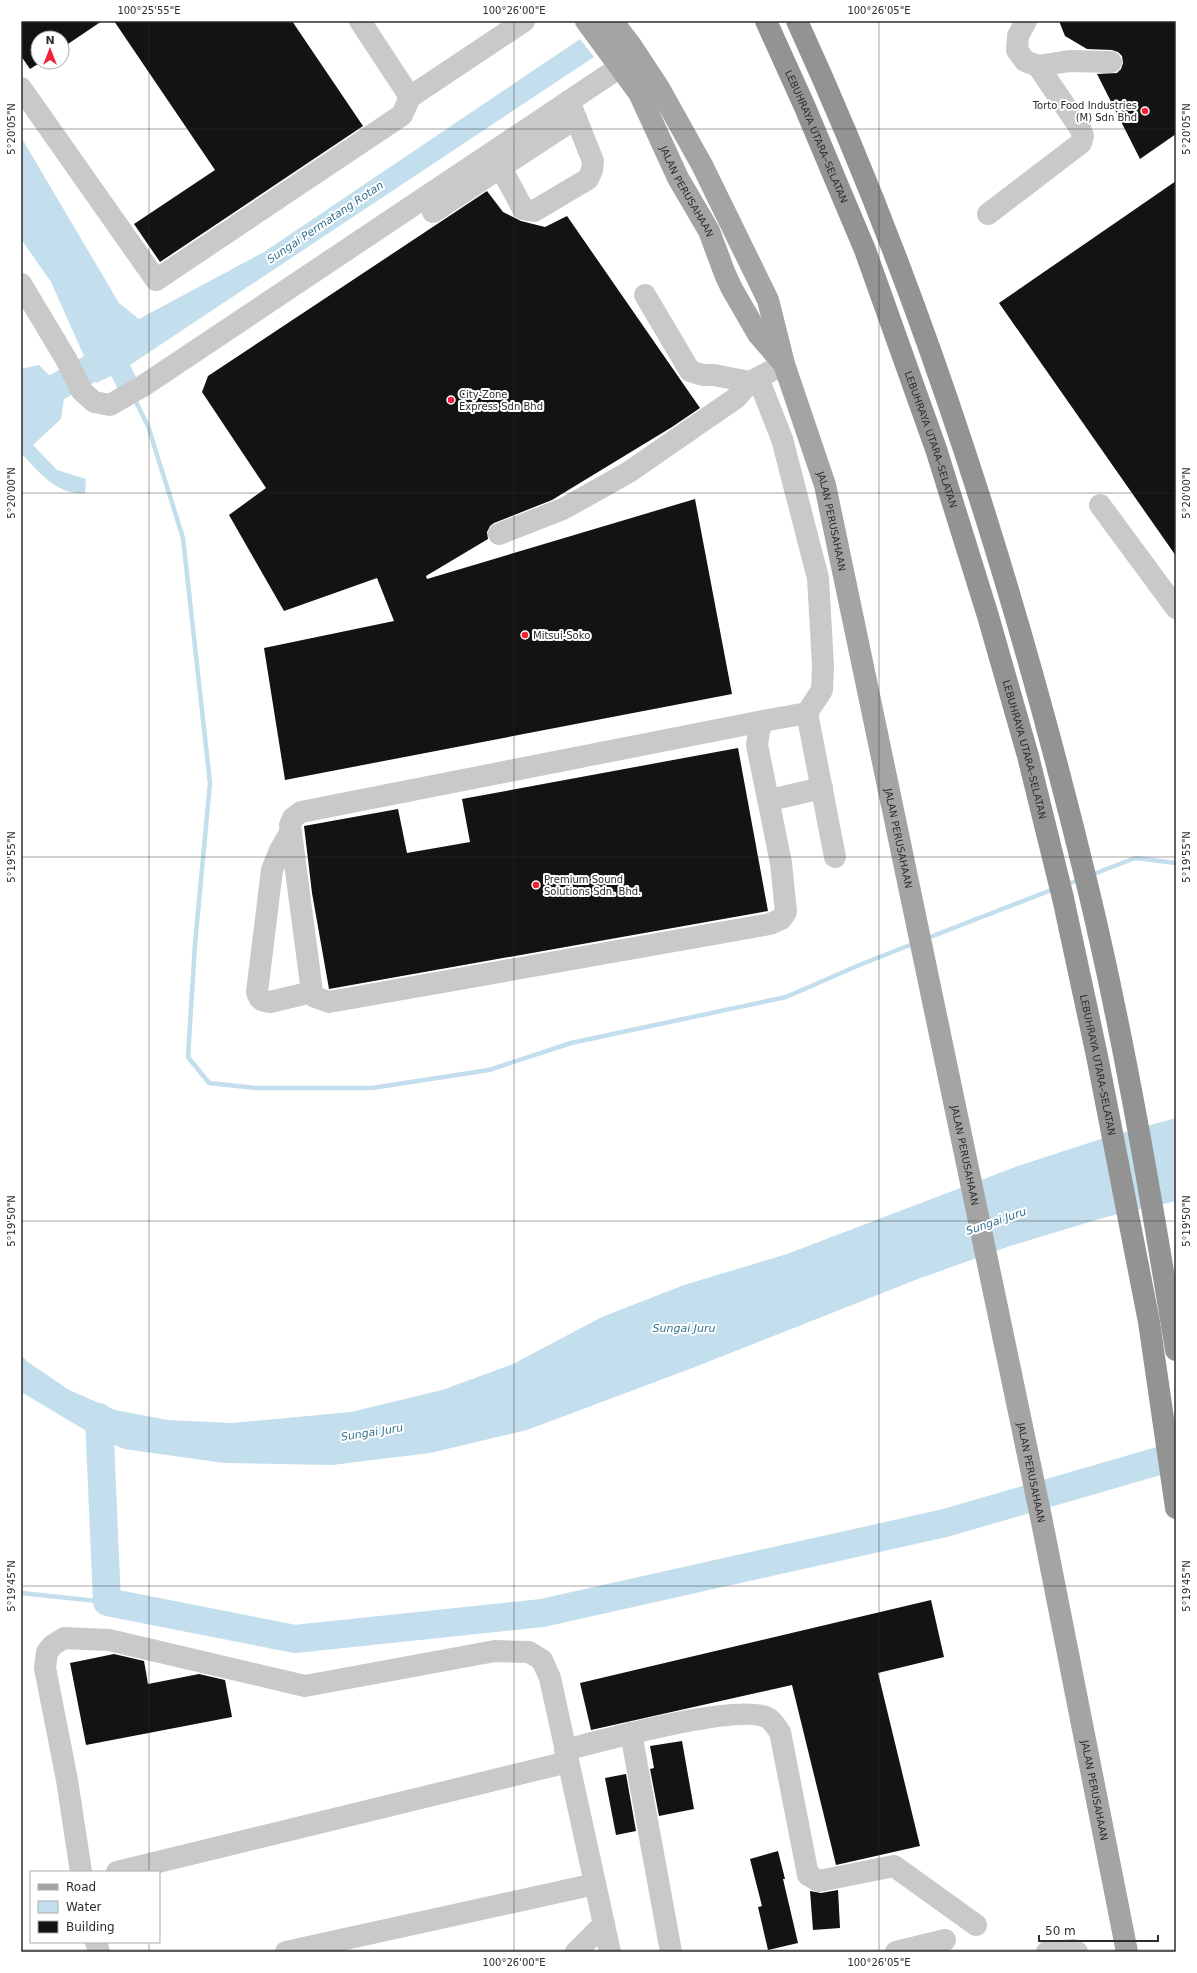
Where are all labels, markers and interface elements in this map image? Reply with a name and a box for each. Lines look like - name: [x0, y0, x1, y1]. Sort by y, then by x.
- text: 100°25'55"E: [117, 5, 181, 16]
- text: 100°26'00"E: [482, 5, 546, 16]
- text: 100°26'05"E: [847, 5, 911, 16]
- north arrow: [30, 30, 70, 70]
- text: N: [45, 34, 55, 47]
- street label: LEBUHRAYA UTARA–SELATAN: [783, 68, 850, 205]
- place label: Torto Food Industries (M) Sdn Bhd: [1032, 100, 1137, 123]
- text: 5°20'05"N: [6, 103, 17, 155]
- text: 5°20'05"N: [1181, 103, 1192, 155]
- marker: Torto Food Industries (M) Sdn Bhd: [1140, 106, 1150, 116]
- street label: JALAN PERUSAHAAN: [658, 143, 716, 238]
- water label: Sungai Permatang Rotan: [265, 179, 386, 266]
- street label: LEBUHRAYA UTARA–SELATAN: [903, 369, 959, 509]
- place label: City-Zone Express Sdn Bhd: [459, 389, 543, 412]
- marker: City-Zone Express Sdn Bhd: [446, 395, 456, 405]
- text: 5°20'00"N: [6, 467, 17, 519]
- text: 5°20'00"N: [1181, 467, 1192, 519]
- street label: JALAN PERUSAHAAN: [814, 469, 848, 572]
- marker: Mitsui-Soko: [520, 630, 530, 640]
- place label: Mitsui-Soko: [533, 630, 590, 641]
- street label: LEBUHRAYA UTARA–SELATAN: [1000, 678, 1048, 820]
- street label: JALAN PERUSAHAAN: [882, 786, 914, 889]
- text: 5°19'55"N: [6, 831, 17, 883]
- text: 5°19'55"N: [1181, 831, 1192, 883]
- place label: Premium Sound Solutions Sdn. Bhd.: [544, 874, 641, 897]
- marker: Premium Sound Solutions Sdn. Bhd.: [531, 880, 541, 890]
- street label: LEBUHRAYA UTARA–SELATAN: [1078, 993, 1117, 1136]
- street label: JALAN PERUSAHAAN: [949, 1103, 981, 1207]
- text: 5°19'50"N: [6, 1195, 17, 1247]
- text: 5°19'50"N: [1181, 1195, 1192, 1247]
- water label: Sungai Juru: [964, 1205, 1028, 1238]
- water label: Sungai Juru: [653, 1322, 715, 1335]
- water label: Sungai Juru: [340, 1421, 404, 1444]
- street label: JALAN PERUSAHAAN: [1015, 1421, 1047, 1524]
- text: 5°19'45"N: [6, 1560, 17, 1612]
- text: 5°19'45"N: [1181, 1560, 1192, 1612]
- street label: JALAN PERUSAHAAN: [1079, 1738, 1110, 1841]
- legend: [30, 1871, 160, 1943]
- text: Road: [66, 1880, 96, 1894]
- text: Water: [66, 1900, 102, 1914]
- scale bar: [1039, 1917, 1158, 1943]
- text: Building: [66, 1920, 115, 1934]
- text: 50 m: [1045, 1924, 1076, 1938]
- text: 100°26'00"E: [482, 1957, 546, 1968]
- text: 100°26'05"E: [847, 1957, 911, 1968]

